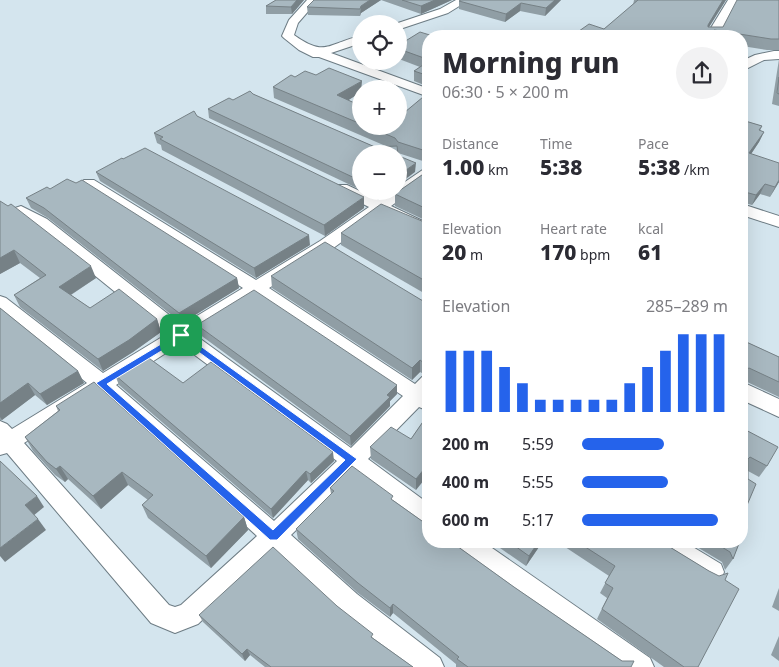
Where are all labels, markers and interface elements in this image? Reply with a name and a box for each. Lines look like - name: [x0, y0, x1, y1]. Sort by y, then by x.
- map controls: [352, 15, 407, 200]
- button: locate: [352, 15, 407, 70]
- text: Morning run: [442, 43, 620, 81]
- button: share: [676, 47, 728, 99]
- button: +: [352, 80, 407, 135]
- text: 06:30 · 5 × 200 m: [442, 81, 569, 103]
- text: Distance: [442, 134, 499, 153]
- text: Time: [540, 134, 572, 153]
- text: Pace: [638, 134, 669, 153]
- button: −: [352, 145, 407, 200]
- text: 1.00: [442, 153, 484, 181]
- text: 5:38: [540, 153, 582, 181]
- text: 5:38: [638, 153, 680, 181]
- text: km: [484, 160, 509, 179]
- text: /km: [680, 160, 710, 179]
- text: Elevation: [442, 219, 502, 238]
- text: Heart rate: [540, 219, 607, 238]
- text: kcal: [638, 219, 664, 238]
- text: 20: [442, 238, 466, 266]
- text: 170: [540, 238, 576, 266]
- text: 61: [638, 238, 662, 266]
- text: m: [466, 245, 483, 264]
- text: bpm: [576, 245, 610, 264]
- text: Elevation: [442, 295, 510, 317]
- text: 285–289 m: [646, 295, 728, 317]
- pin: [160, 314, 202, 356]
- icon: arrive: [167, 321, 195, 349]
- text: 200 m: [442, 433, 489, 455]
- text: 5:59: [522, 433, 554, 455]
- text: 400 m: [442, 471, 489, 493]
- text: 5:55: [522, 471, 554, 493]
- text: 600 m: [442, 509, 489, 531]
- text: 5:17: [522, 509, 554, 531]

